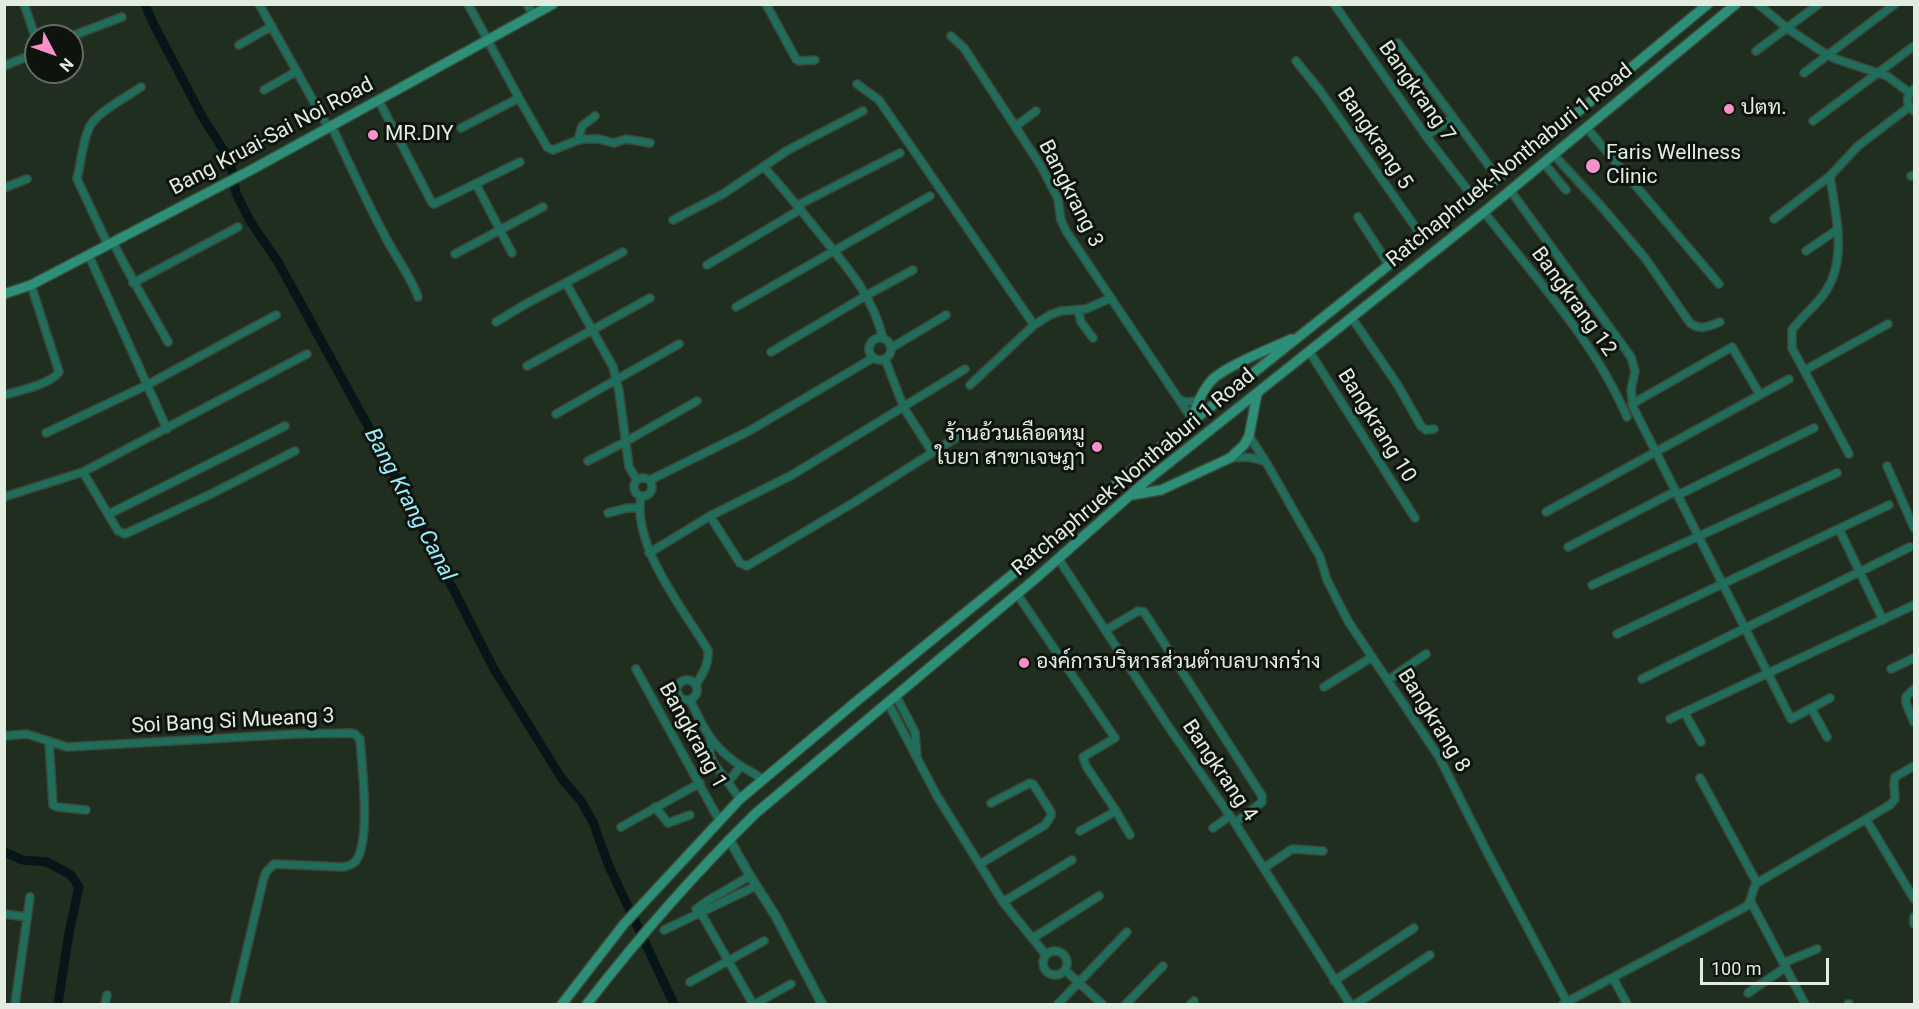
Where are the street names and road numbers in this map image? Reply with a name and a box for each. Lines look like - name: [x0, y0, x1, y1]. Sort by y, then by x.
- street label: Bangkrang 7: [1372, 37, 1460, 147]
- street label: Ratchaphruek-Nonthaburi 1 Road: [1382, 59, 1638, 273]
- street label: Bang Kruai-Sai Noi Road: [166, 73, 378, 201]
- street label: Bangkrang 5: [1331, 83, 1417, 195]
- street label: Bangkrang 3: [1032, 136, 1108, 252]
- street label: Bangkrang 12: [1525, 242, 1621, 362]
- street label: Ratchaphruek-Nonthaburi 1 Road: [1007, 364, 1261, 582]
- street label: Bangkrang 10: [1331, 365, 1421, 487]
- street label: Bangkrang 8: [1391, 665, 1475, 777]
- street label: Bangkrang 1: [653, 679, 731, 793]
- street label: Soi Bang Si Mueang 3: [131, 704, 335, 740]
- street label: Bangkrang 4: [1176, 715, 1262, 827]

